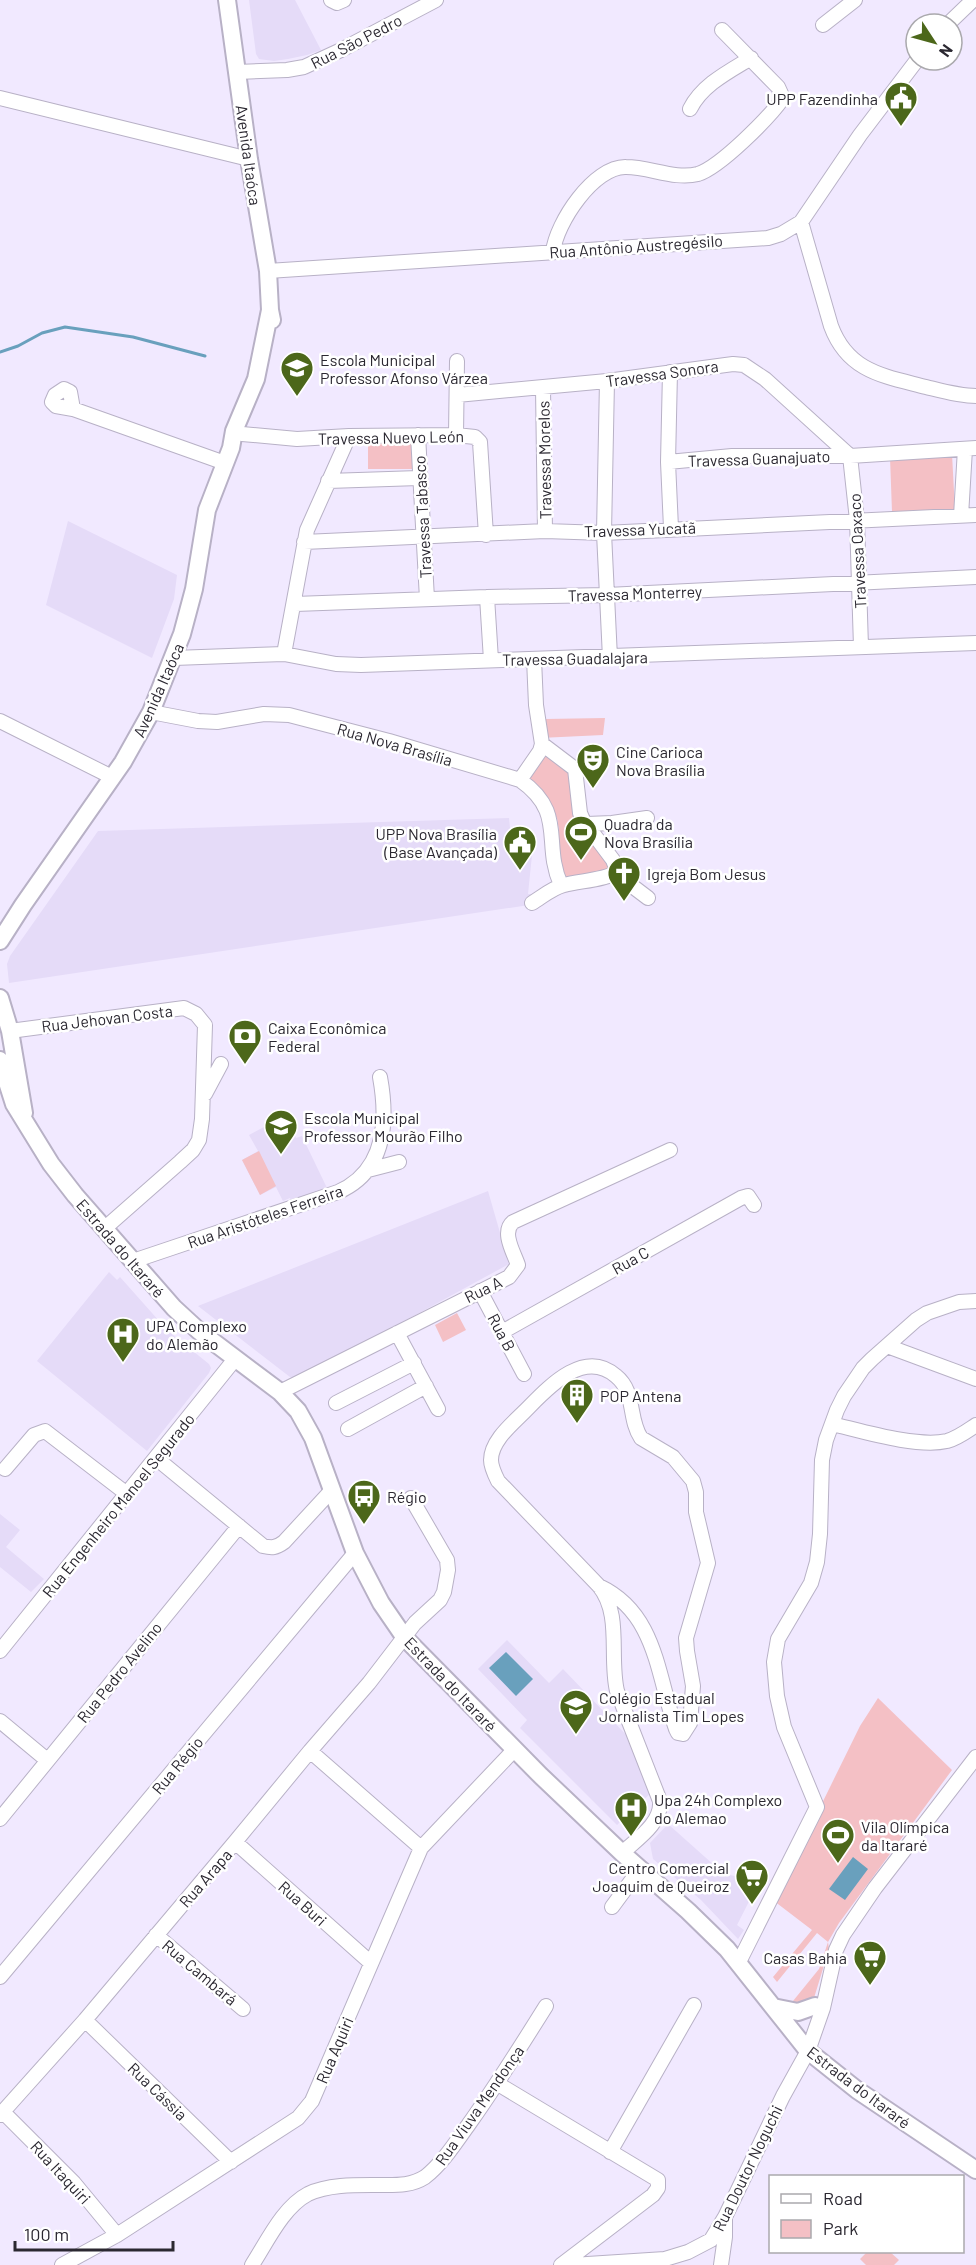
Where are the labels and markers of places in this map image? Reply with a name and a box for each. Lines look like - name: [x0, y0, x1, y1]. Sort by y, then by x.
- public building icon: UPP Fazendinha: [883, 80, 919, 127]
- place label: UPP Fazendinha: [766, 89, 878, 108]
- school or university icon: Escola Municipal Professor Afonso Várzea: [279, 350, 315, 397]
- place label: Escola Municipal Professor Afonso Várzea: [320, 350, 488, 387]
- theatre icon: Cine Carioca Nova Brasília: [575, 742, 611, 789]
- place label: Cine Carioca Nova Brasília: [616, 742, 705, 779]
- sports icon: Quadra da Nova Brasília: [563, 814, 599, 861]
- place label: Quadra da Nova Brasília: [604, 814, 693, 851]
- place label: UPP Nova Brasília (Base Avançada): [375, 824, 498, 861]
- public building icon: UPP Nova Brasília (Base Avançada): [502, 824, 538, 871]
- church icon: Igreja Bom Jesus: [606, 855, 642, 902]
- place label: Igreja Bom Jesus: [647, 864, 766, 883]
- bank icon: Caixa Econômica Federal: [227, 1018, 263, 1065]
- place label: Caixa Econômica Federal: [268, 1018, 386, 1055]
- school or university icon: Escola Municipal Professor Mourão Filho: [263, 1108, 299, 1155]
- place label: Escola Municipal Professor Mourão Filho: [304, 1108, 463, 1145]
- hospital icon: UPA Complexo do Alemão: [105, 1316, 141, 1363]
- place label: UPA Complexo do Alemão: [146, 1316, 247, 1353]
- building icon: POP Antena: [559, 1377, 595, 1424]
- place label: POP Antena: [600, 1386, 681, 1405]
- bus stop icon: Régio: [346, 1478, 382, 1525]
- place label: Régio: [387, 1487, 427, 1506]
- school or university icon: Colégio Estadual Jornalista Tim Lopes: [558, 1688, 594, 1735]
- place label: Colégio Estadual Jornalista Tim Lopes: [599, 1688, 744, 1725]
- hospital icon: Upa 24h Complexo do Alemao: [613, 1790, 649, 1837]
- place label: Upa 24h Complexo do Alemao: [654, 1790, 782, 1827]
- sports icon: Vila Olímpica da Itararé: [820, 1817, 856, 1864]
- place label: Vila Olímpica da Itararé: [861, 1817, 949, 1854]
- place label: Centro Comercial Joaquim de Queiroz: [593, 1858, 729, 1895]
- supermarket icon: Centro Comercial Joaquim de Queiroz: [734, 1858, 770, 1905]
- supermarket icon: Casas Bahia: [852, 1939, 888, 1986]
- place label: Casas Bahia: [763, 1948, 847, 1967]

